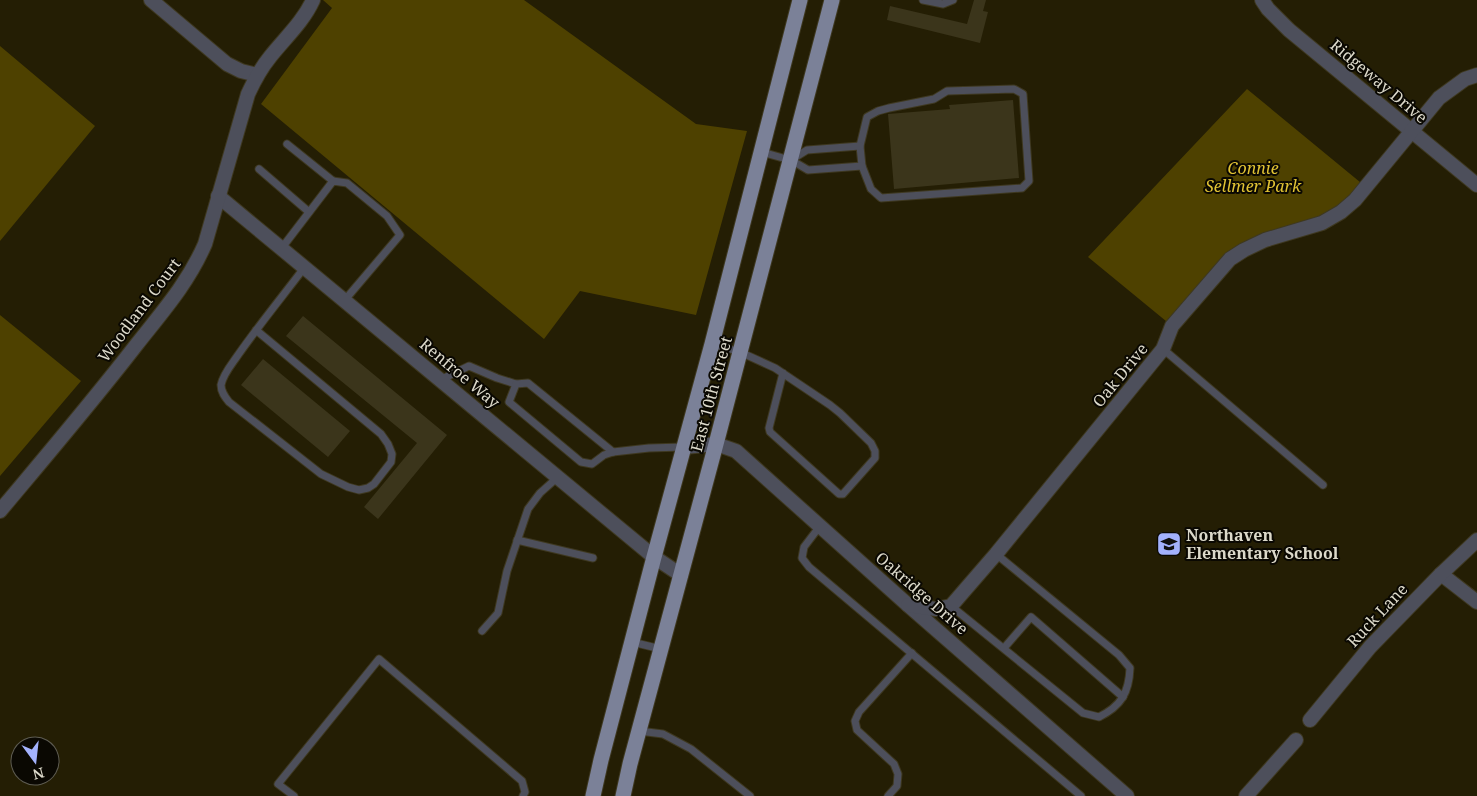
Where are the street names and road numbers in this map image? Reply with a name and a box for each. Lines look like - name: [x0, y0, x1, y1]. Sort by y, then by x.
- street label: Ridgeway Drive: [1326, 34, 1432, 128]
- street label: Woodland Court: [93, 253, 186, 366]
- street label: Renfroe Way: [415, 333, 505, 414]
- street label: East 10th Street: [685, 334, 737, 454]
- street label: Oak Drive: [1087, 338, 1153, 412]
- street label: Oakridge Drive: [871, 547, 973, 639]
- street label: Ruck Lane: [1342, 578, 1412, 652]

